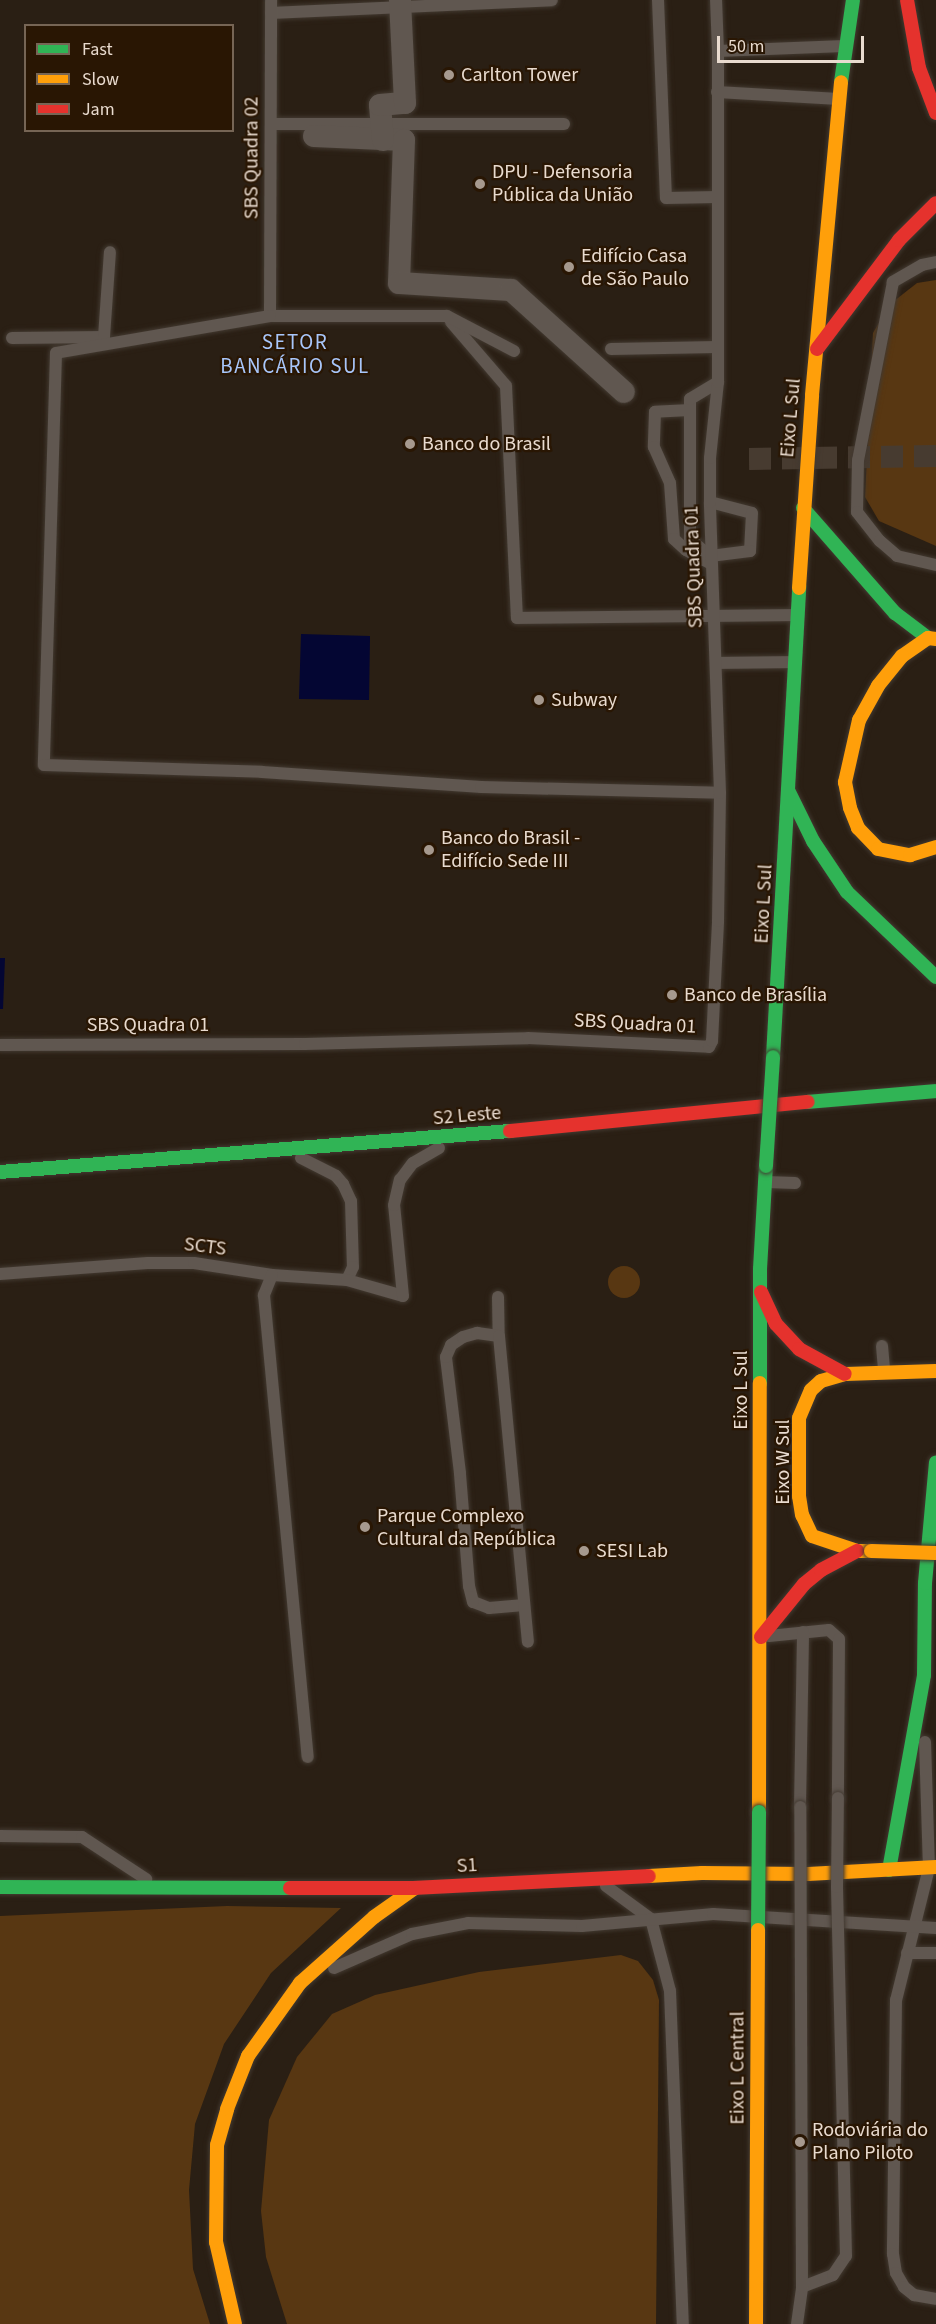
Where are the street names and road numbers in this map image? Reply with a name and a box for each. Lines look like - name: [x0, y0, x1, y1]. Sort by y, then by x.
- street label: SBS Quadra 02: [240, 97, 264, 219]
- street label: Eixo L Sul: [776, 377, 806, 459]
- street label: SBS Quadra 01: [680, 505, 708, 629]
- street label: Eixo L Sul: [750, 864, 778, 944]
- street label: SBS Quadra 01: [573, 1009, 697, 1039]
- street label: SBS Quadra 01: [87, 1013, 209, 1037]
- street label: S2 Leste: [432, 1101, 502, 1131]
- street label: SCTS: [183, 1233, 227, 1261]
- street label: Eixo L Sul: [729, 1350, 753, 1430]
- street label: Eixo W Sul: [771, 1419, 795, 1505]
- street label: S1: [456, 1853, 478, 1879]
- street label: Eixo L Central: [726, 2011, 750, 2125]

